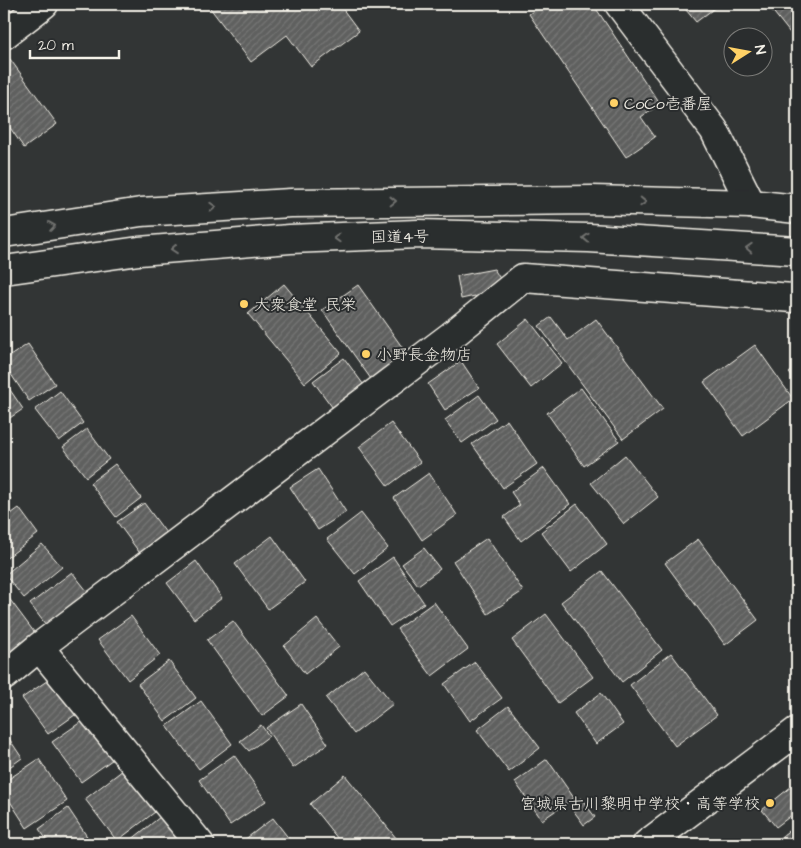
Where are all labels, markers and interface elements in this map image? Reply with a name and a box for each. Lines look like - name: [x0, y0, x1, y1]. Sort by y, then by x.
- scale bar: [30, 28, 119, 60]
- north arrow: [724, 28, 774, 78]
- text: 20 m: [38, 35, 74, 56]
- text: N: [749, 43, 770, 56]
- place label: CoCo壱番屋: [624, 93, 713, 115]
- marker: CoCo壱番屋: [608, 97, 620, 109]
- one-way arrow: [390, 196, 397, 206]
- one-way arrow: [639, 196, 647, 207]
- one-way arrow: [209, 202, 217, 213]
- one-way arrow: [48, 221, 56, 231]
- street label: 国道4号: [370, 225, 430, 249]
- one-way arrow: [332, 232, 340, 243]
- one-way arrow: [582, 233, 590, 243]
- one-way arrow: [744, 242, 752, 253]
- one-way arrow: [170, 243, 178, 254]
- place label: 大衆食堂 民栄: [254, 294, 356, 316]
- marker: 大衆食堂 民栄: [238, 298, 250, 310]
- place label: 小野長金物店: [376, 344, 472, 366]
- marker: 小野長金物店: [360, 348, 372, 360]
- place label: 宮城県古川黎明中学校・高等学校: [520, 793, 760, 815]
- marker: 宮城県古川黎明中学校・高等学校: [764, 797, 776, 809]

